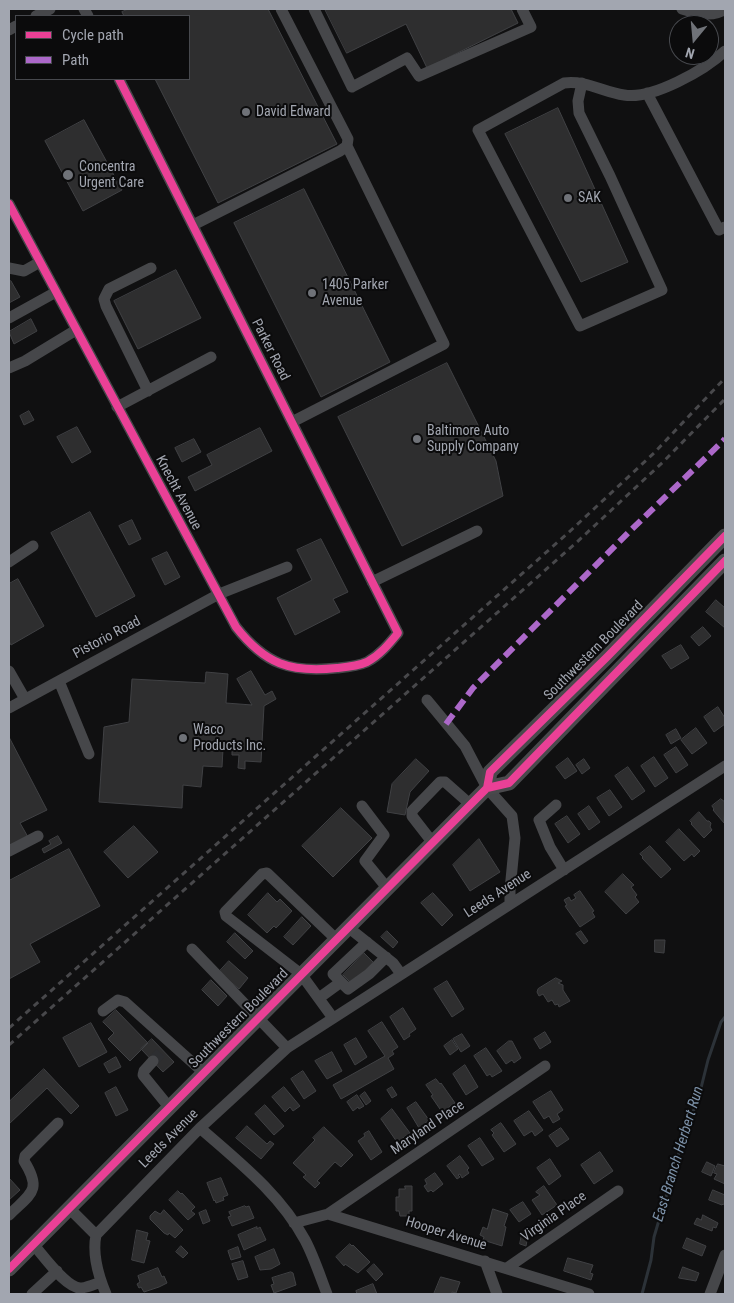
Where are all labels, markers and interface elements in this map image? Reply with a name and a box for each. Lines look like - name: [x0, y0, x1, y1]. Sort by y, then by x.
- legend: [15, 15, 190, 80]
- north arrow: [669, 15, 719, 65]
- text: Cycle path: [62, 26, 124, 44]
- text: N: [683, 44, 696, 62]
- text: Path: [62, 51, 89, 69]
- place label: David Edward: [256, 104, 331, 120]
- marker: David Edward: [240, 106, 252, 118]
- place label: Concentra Urgent Care: [79, 159, 144, 192]
- marker: Concentra Urgent Care: [61, 168, 75, 182]
- place label: SAK: [578, 190, 601, 206]
- marker: SAK: [562, 192, 574, 204]
- place label: 1405 Parker Avenue: [322, 277, 389, 310]
- marker: 1405 Parker Avenue: [306, 287, 318, 299]
- street label: Parker Road: [247, 316, 293, 384]
- place label: Baltimore Auto Supply Company: [427, 423, 519, 456]
- marker: Baltimore Auto Supply Company: [411, 433, 423, 445]
- street label: Knecht Avenue: [151, 453, 205, 533]
- street label: Southwestern Boulevard: [541, 598, 647, 704]
- street label: Pistorio Road: [70, 613, 144, 663]
- place label: Waco Products Inc.: [193, 722, 266, 754]
- marker: Waco Products Inc.: [177, 732, 189, 744]
- street label: Leeds Avenue: [461, 866, 535, 922]
- street label: Southwestern Boulevard: [186, 966, 292, 1072]
- water label: East Branch Herbert Run: [650, 1084, 708, 1224]
- street label: Maryland Place: [388, 1097, 468, 1159]
- street label: Leeds Avenue: [136, 1106, 202, 1172]
- street label: Virginia Place: [518, 1188, 590, 1246]
- street label: Hooper Avenue: [403, 1214, 489, 1254]

